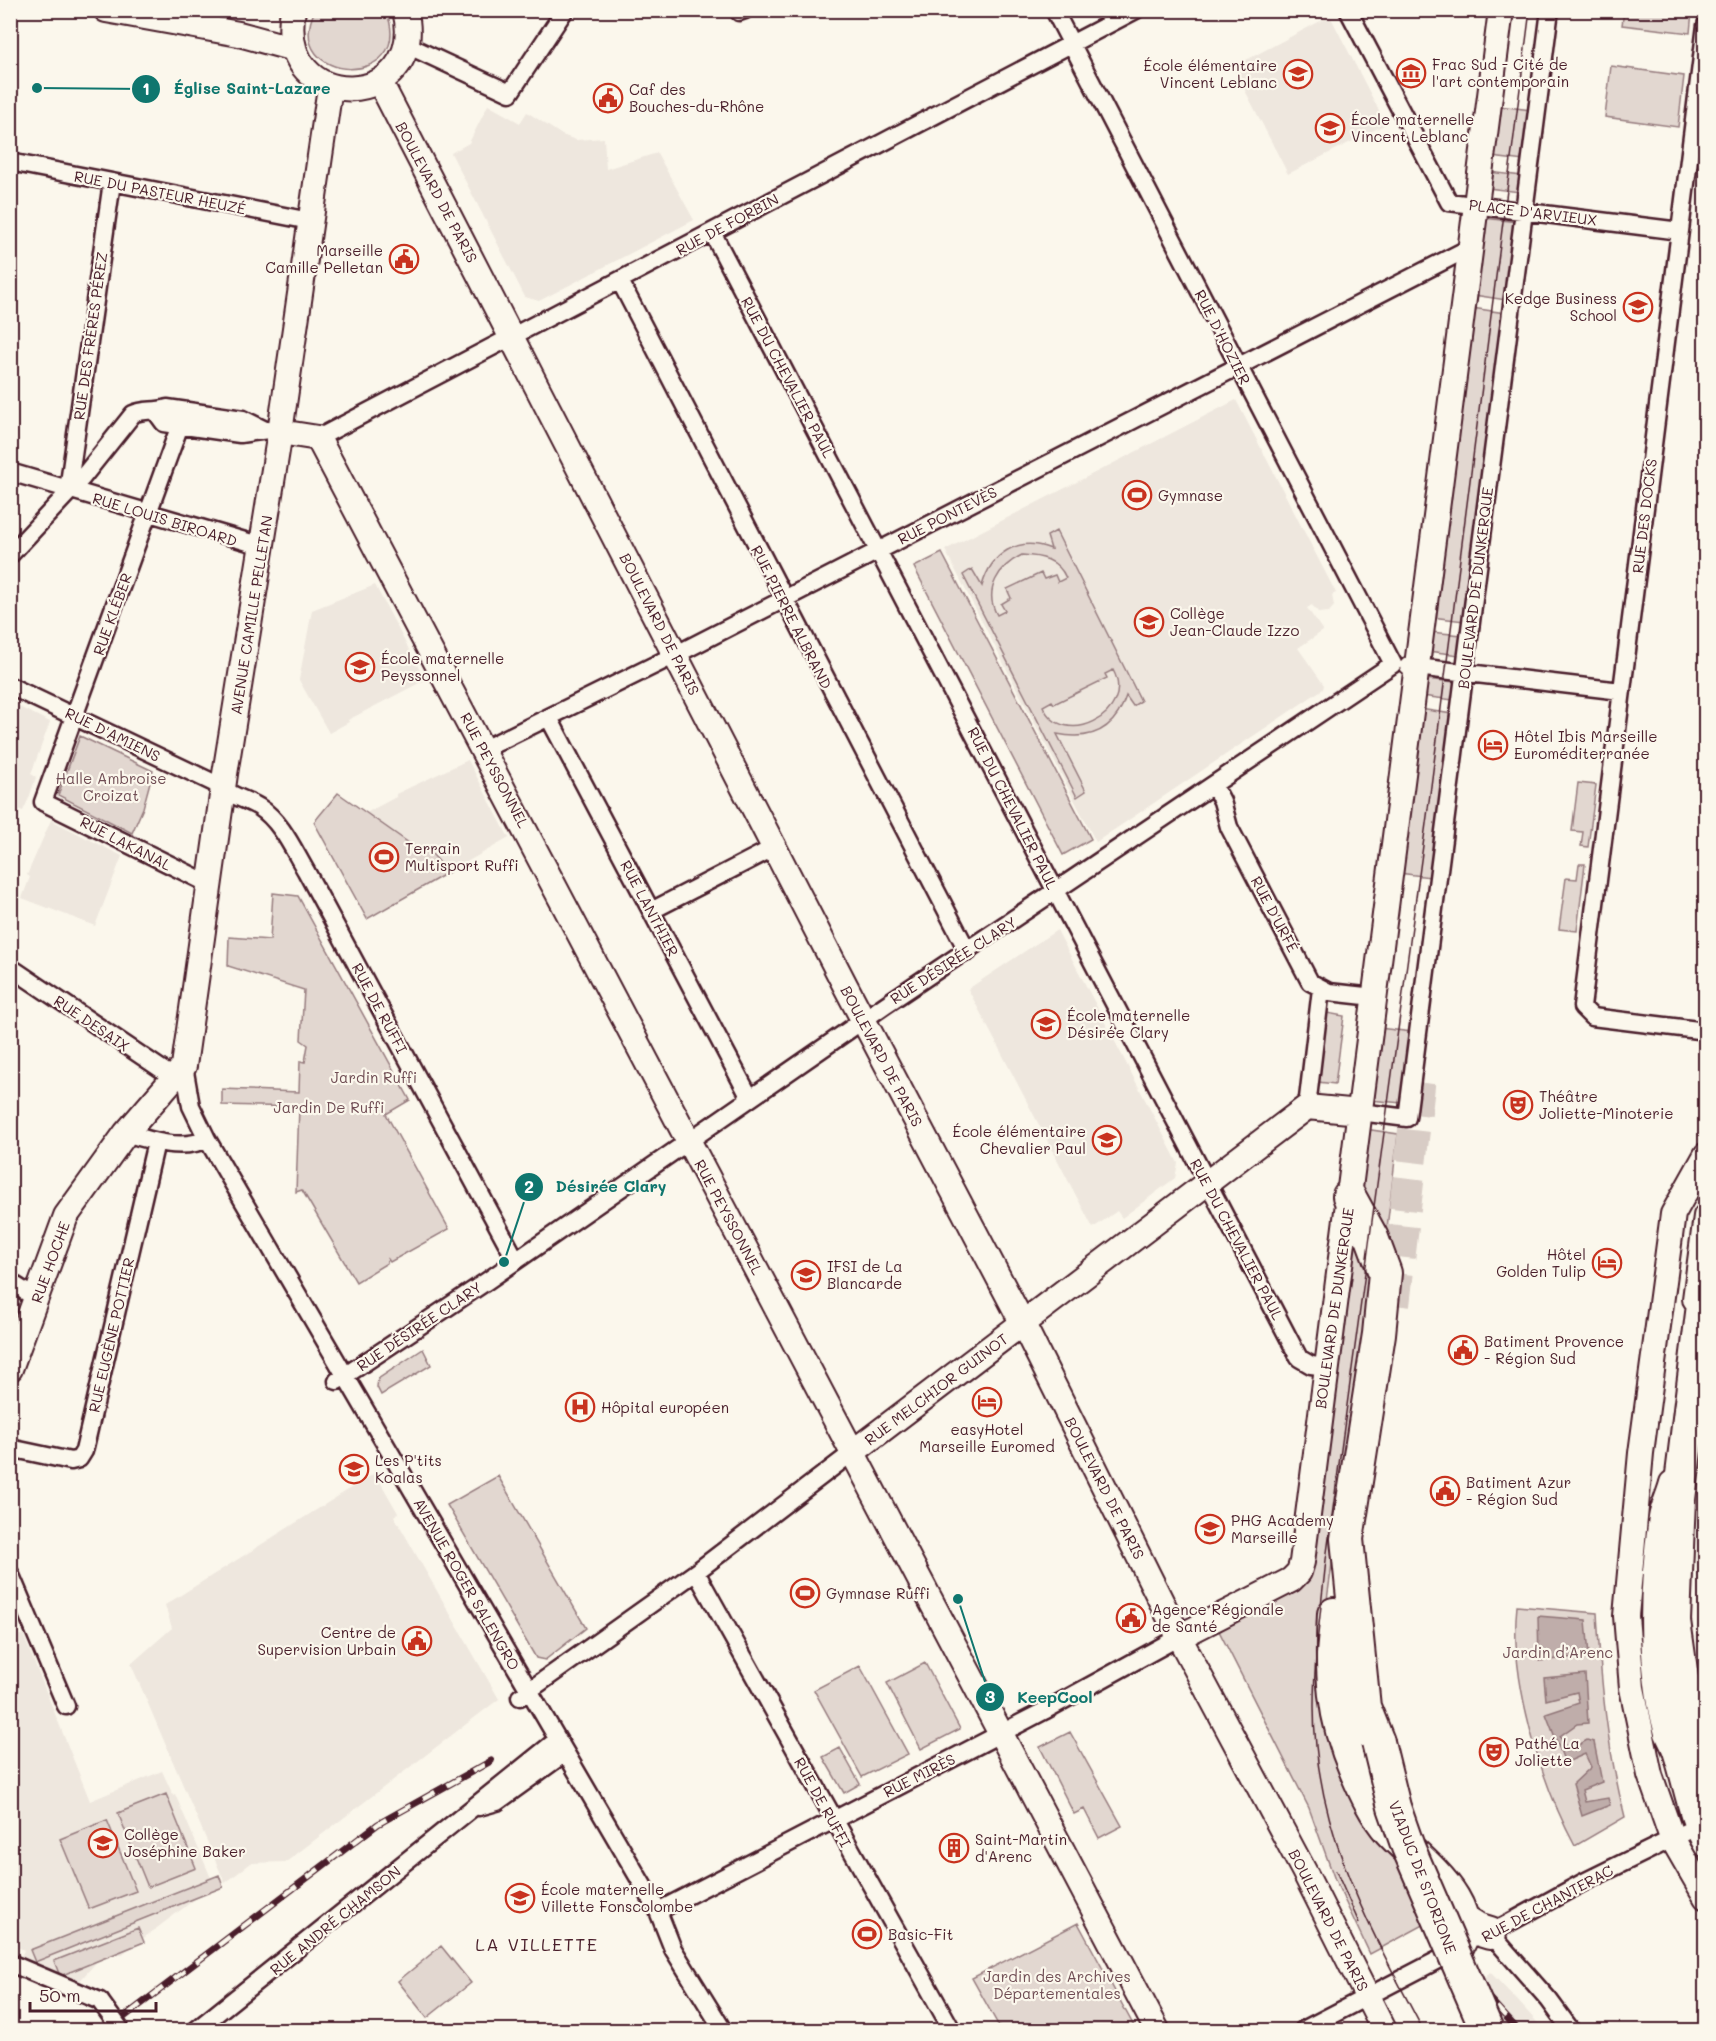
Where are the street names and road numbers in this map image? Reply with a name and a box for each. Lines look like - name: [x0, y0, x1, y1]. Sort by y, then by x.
- street label: BOULEVARD DE PARIS: [391, 118, 483, 266]
- street label: RUE DU PASTEUR HEUZÉ: [73, 166, 248, 219]
- street label: RUE DE FORBIN: [672, 189, 782, 259]
- street label: PLACE D'ARVIEUX: [1468, 194, 1598, 230]
- street label: RUE DES FRÈRES PÉREZ: [68, 251, 112, 421]
- street label: RUE D'HOZIER: [1190, 286, 1256, 388]
- street label: RUE DU CHEVALIER PAUL: [737, 293, 839, 461]
- street label: RUE DES DOCKS: [1627, 457, 1661, 575]
- street label: RUE PONTEVÈS: [894, 481, 1000, 549]
- street label: BOULEVARD DE DUNKERQUE: [1453, 486, 1497, 690]
- street label: RUE LOUIS BIROARD: [90, 487, 240, 551]
- street label: AVENUE CAMILLE PELLETAN: [225, 514, 277, 716]
- street label: RUE PIERRE ALBRAND: [747, 542, 837, 692]
- street label: BOULEVARD DE PARIS: [615, 550, 705, 698]
- street label: RUE KLÉBER: [88, 570, 136, 658]
- street label: RUE D'AMIENS: [62, 702, 164, 766]
- street label: RUE PEYSSONNEL: [456, 709, 534, 831]
- street label: RUE DU CHEVALIER PAUL: [963, 723, 1063, 893]
- street label: RUE LAKANAL: [77, 811, 175, 875]
- street label: RUE LANTHIER: [616, 856, 684, 960]
- street label: RUE D'URFÉ: [1247, 873, 1304, 956]
- street label: RUE DÉSIRÉE CLARY: [886, 912, 1020, 1008]
- street label: RUE DE RUFFI: [348, 959, 412, 1057]
- street label: BOULEVARD DE PARIS: [836, 982, 928, 1130]
- street label: RUE DESAIX: [50, 990, 134, 1056]
- street label: RUE DU CHEVALIER PAUL: [1186, 1155, 1288, 1323]
- street label: RUE PEYSSONNEL: [690, 1156, 768, 1278]
- street label: BOULEVARD DE DUNKERQUE: [1310, 1206, 1358, 1410]
- street label: RUE HOCHE: [26, 1218, 74, 1306]
- street label: RUE EUGÈNE POTTIER: [83, 1256, 139, 1414]
- street label: RUE DÉSIRÉE CLARY: [352, 1277, 486, 1375]
- street label: RUE MELCHIOR GUINOT: [860, 1328, 1012, 1450]
- street label: BOULEVARD DE PARIS: [1060, 1414, 1150, 1562]
- street label: AVENUE ROGER SALENGRO: [409, 1494, 525, 1674]
- street label: RUE MIRÈS: [880, 1748, 958, 1802]
- street label: RUE DE RUFFI: [790, 1754, 856, 1851]
- street label: VIADUC DE STORIONE: [1385, 1798, 1462, 1957]
- street label: BOULEVARD DE PARIS: [1284, 1846, 1374, 1994]
- street label: RUE DE CHANTERAC: [1478, 1860, 1617, 1946]
- street label: RUE ANDRÉ CHAMSON: [265, 1861, 405, 1979]

